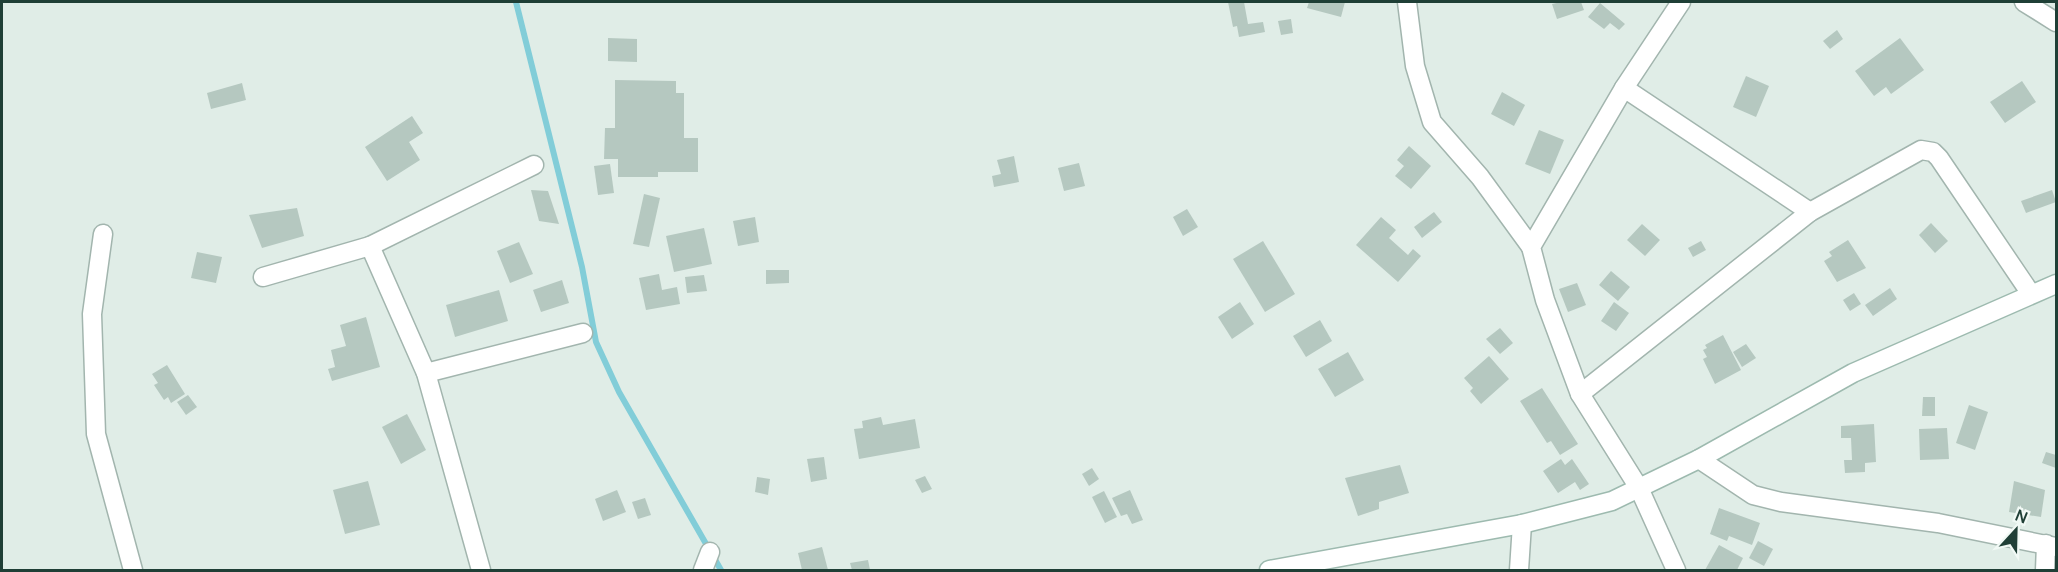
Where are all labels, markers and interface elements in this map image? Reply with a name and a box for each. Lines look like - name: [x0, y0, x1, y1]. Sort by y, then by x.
- north arrow: [1986, 500, 2046, 560]
- text: N: [2012, 504, 2031, 528]

